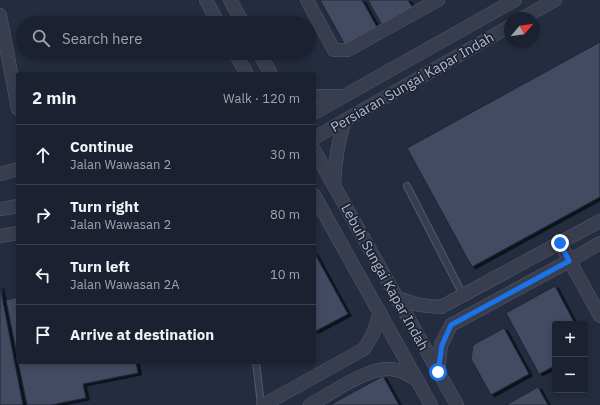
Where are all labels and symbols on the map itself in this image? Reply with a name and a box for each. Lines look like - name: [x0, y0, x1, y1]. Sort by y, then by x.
- north arrow: [504, 12, 540, 48]
- street label: Persiaran Sungai Kapar Indah: [327, 28, 497, 136]
- street label: Lebuh Sungai Kapar Indah: [337, 201, 433, 353]
- route end: [551, 234, 569, 252]
- route start: [429, 363, 447, 381]

